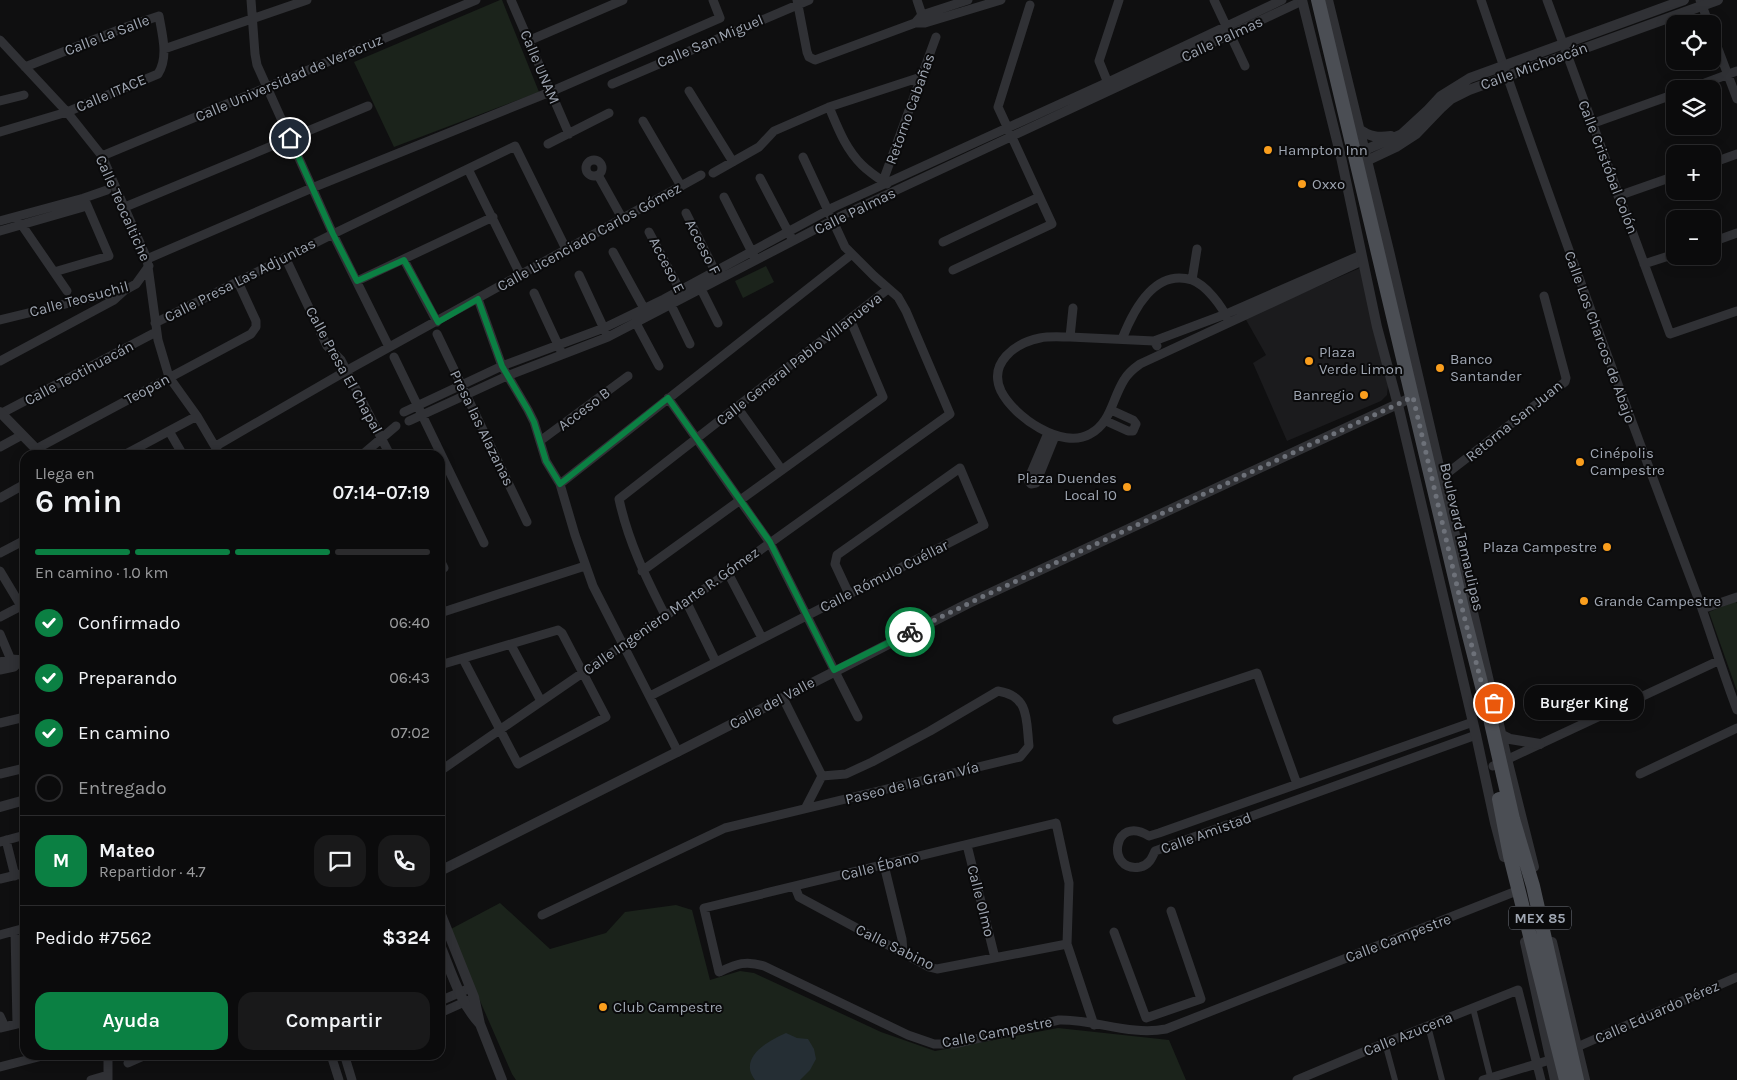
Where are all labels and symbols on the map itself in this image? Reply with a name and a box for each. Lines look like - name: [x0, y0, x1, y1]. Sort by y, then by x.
- street label: Calle La Salle: [62, 11, 152, 59]
- street label: Calle San Miguel: [654, 11, 766, 71]
- street label: Calle Palmas: [1178, 12, 1266, 66]
- street label: Calle UNAM: [516, 27, 564, 107]
- street label: Calle Universidad de Veracruz: [193, 30, 385, 126]
- street label: Calle Michoacán: [1478, 38, 1590, 94]
- street label: Retorno Cabañas: [882, 51, 938, 167]
- street label: Calle ITACE: [73, 70, 149, 116]
- street label: Calle Cristóbal Colón: [1574, 98, 1642, 236]
- pin: [269, 117, 311, 159]
- place label: Hampton Inn: [1278, 141, 1368, 159]
- marker: Hampton Inn: [1262, 144, 1274, 156]
- street label: Calle Teocaltiche: [92, 152, 154, 264]
- place label: Oxxo: [1312, 175, 1345, 193]
- marker: Oxxo: [1296, 178, 1308, 190]
- street label: Calle Licenciado Carlos Gómez: [494, 179, 684, 295]
- street label: Calle Palmas: [811, 184, 899, 238]
- street label: Acceso F: [682, 216, 725, 278]
- street label: Calle Presa Las Adjuntas: [161, 234, 319, 326]
- street label: Acceso E: [645, 234, 689, 296]
- street label: Calle Los Charcos de Abajo: [1560, 248, 1640, 426]
- street label: Calle Teosuchil: [27, 277, 131, 321]
- street label: Calle General Pablo Villanueva: [713, 289, 885, 429]
- street label: Calle Presa El Chapal: [302, 303, 386, 437]
- street label: Calle Teotihuacán: [21, 337, 137, 409]
- place label: Plaza Verde Limon: [1319, 343, 1403, 378]
- place label: Banco Santander: [1450, 350, 1522, 385]
- marker: Plaza Verde Limon: [1303, 355, 1315, 367]
- marker: Banco Santander: [1434, 362, 1446, 374]
- street label: Presa las Alazanas: [446, 367, 518, 489]
- street label: Teopan: [121, 370, 173, 408]
- street label: Retorna San Juan: [1462, 376, 1566, 466]
- street label: Acceso B: [554, 384, 614, 434]
- place label: Banregio: [1293, 386, 1354, 404]
- marker: Banregio: [1358, 389, 1370, 401]
- place label: Cinépolis Campestre: [1590, 444, 1665, 479]
- marker: Cinépolis Campestre: [1574, 456, 1586, 468]
- street label: Boulevard Tamaulipas: [1436, 461, 1488, 613]
- place label: Plaza Duendes Local 10: [1017, 469, 1117, 504]
- marker: Plaza Duendes Local 10: [1121, 481, 1133, 493]
- street label: Calle Rómulo Cuéllar: [817, 536, 952, 616]
- place label: Plaza Campestre: [1483, 538, 1597, 556]
- marker: Plaza Campestre: [1601, 541, 1613, 553]
- street label: Calle Ingeniero Marte R. Gómez: [580, 543, 762, 679]
- place label: Grande Campestre: [1594, 592, 1721, 610]
- marker: Grande Campestre: [1578, 595, 1590, 607]
- courier: [885, 607, 935, 657]
- street label: Calle del Valle: [726, 673, 818, 733]
- pin: [1473, 682, 1515, 724]
- callout: Burger King: [1524, 686, 1644, 720]
- street label: Paseo de la Gran Vía: [843, 758, 981, 808]
- street label: Calle Amistad: [1158, 808, 1254, 858]
- street label: Calle Ébano: [839, 848, 921, 884]
- street label: Calle Olmo: [963, 863, 999, 939]
- road number: MEX 85: [1509, 906, 1571, 930]
- street label: Calle Campestre: [1343, 910, 1453, 966]
- street label: Calle Sabino: [853, 920, 937, 974]
- street label: Calle Eduardo Pérez: [1592, 977, 1722, 1047]
- place label: Club Campestre: [613, 998, 723, 1016]
- marker: Club Campestre: [597, 1001, 609, 1013]
- street label: Calle Azucena: [1361, 1008, 1455, 1060]
- street label: Calle Campestre: [940, 1013, 1054, 1051]

